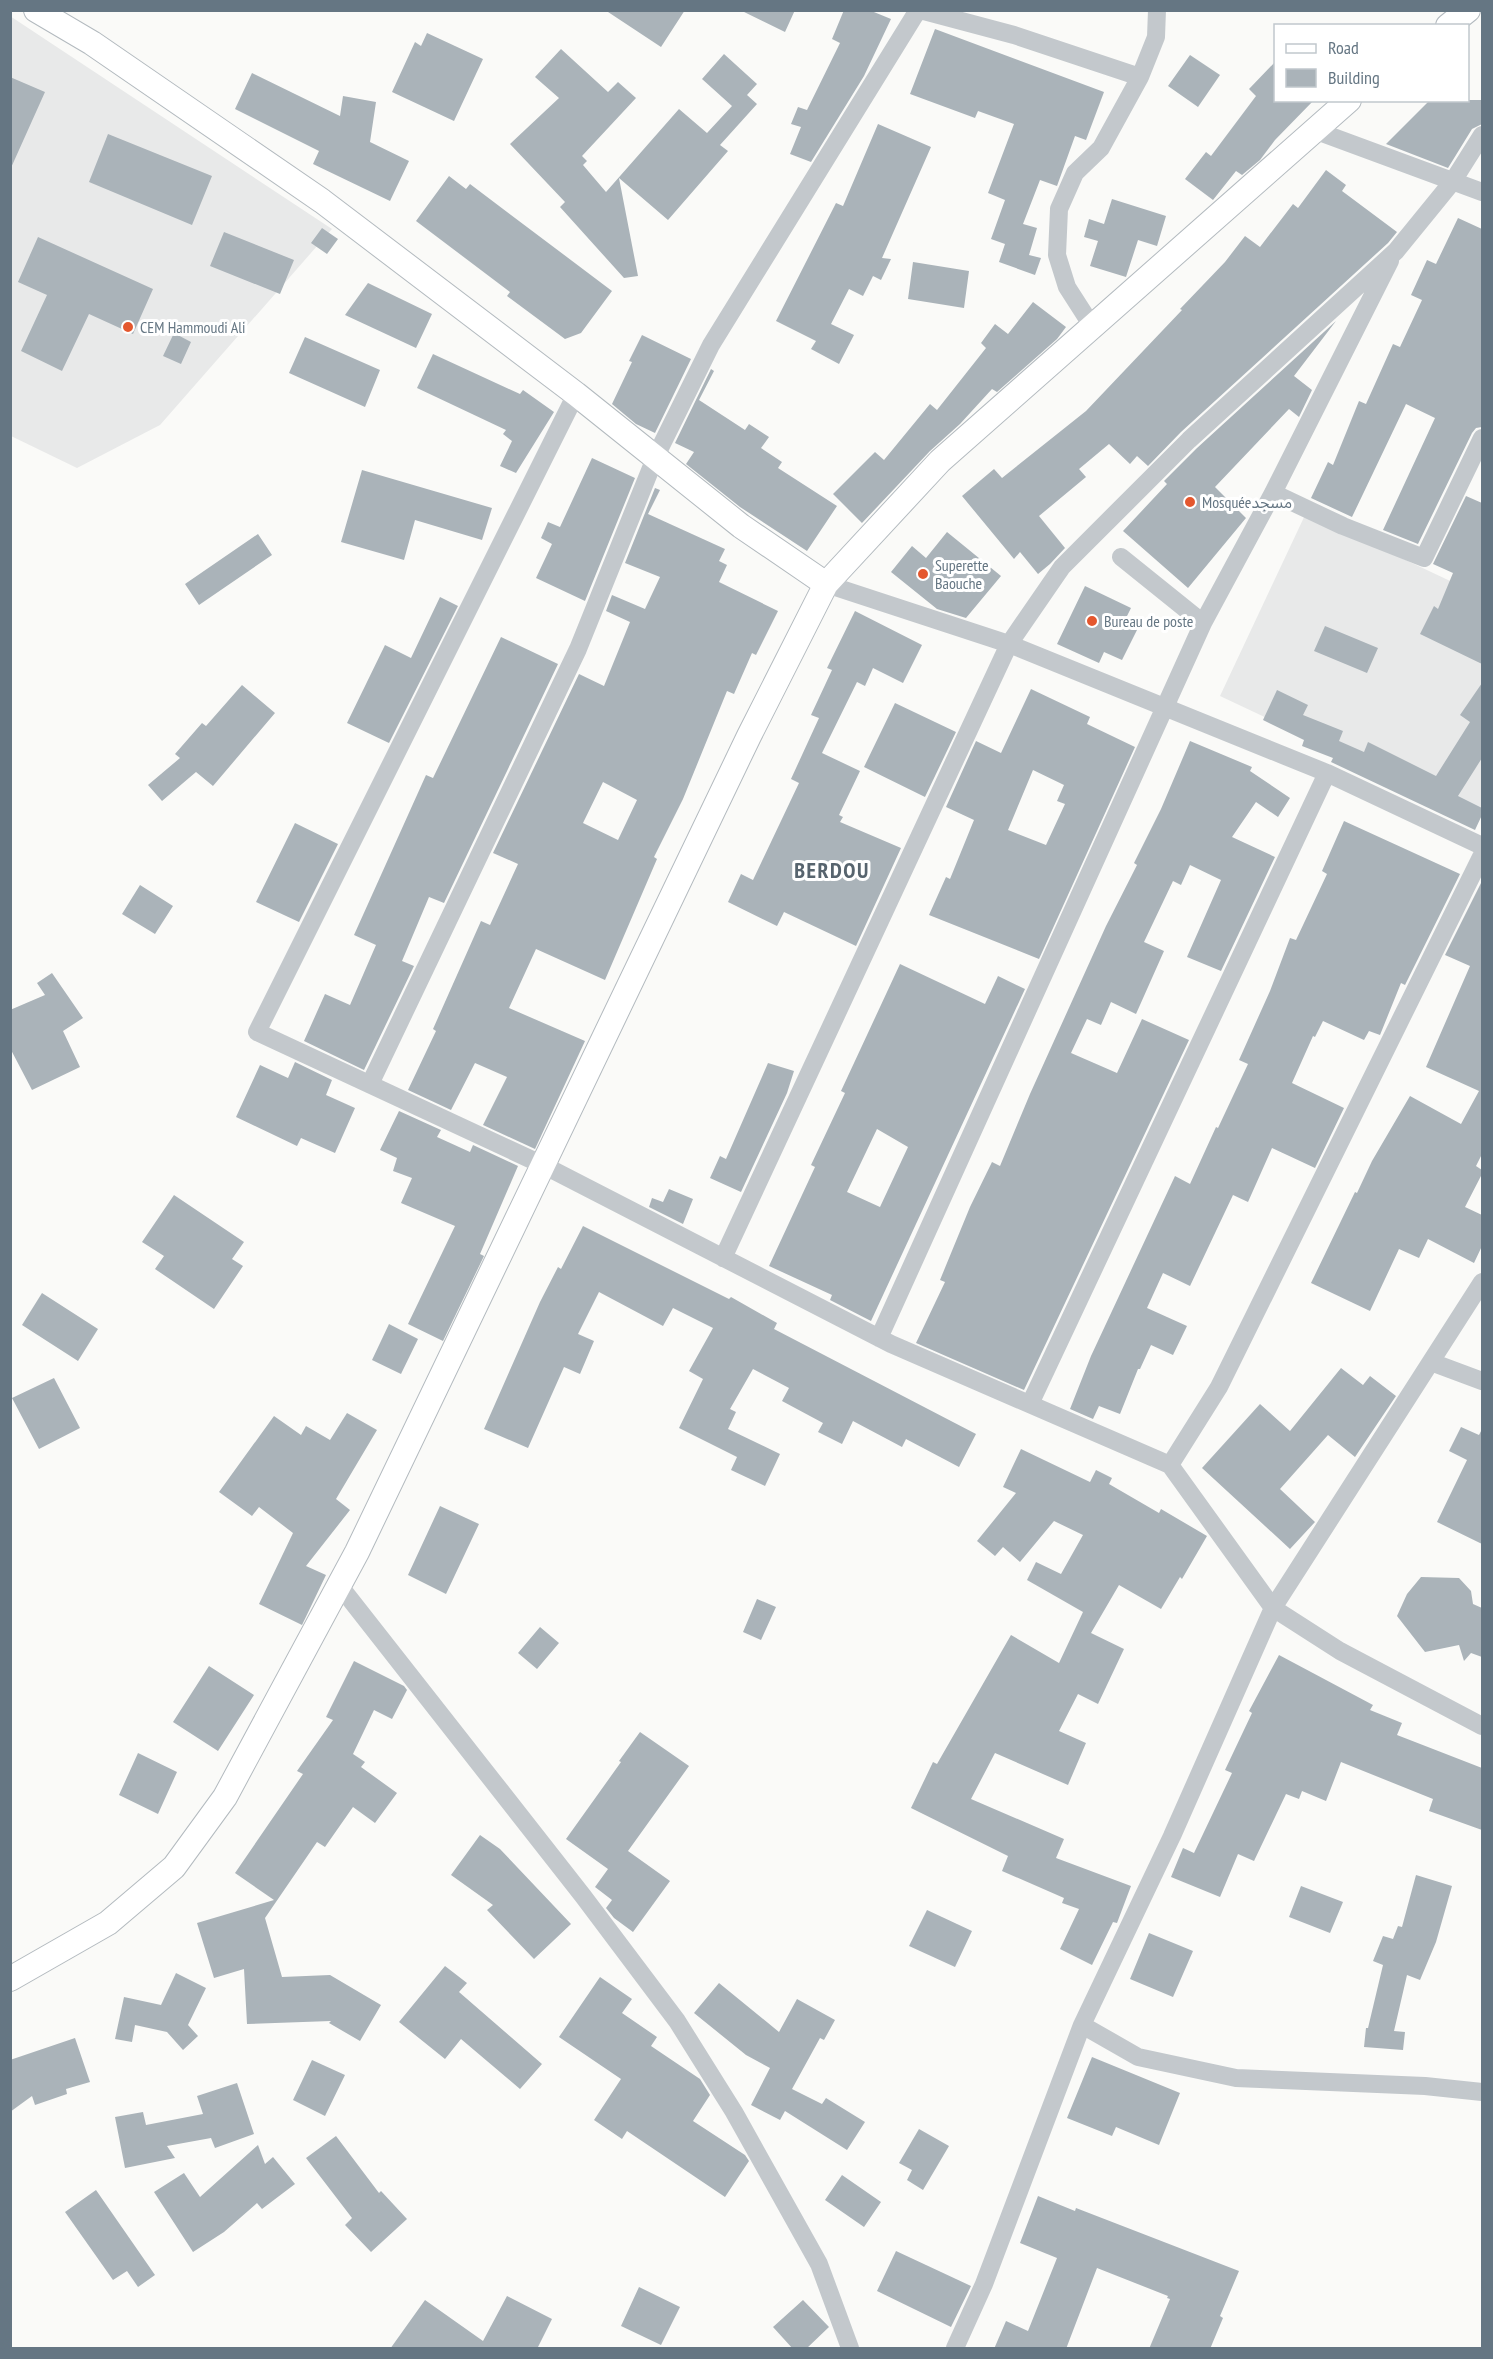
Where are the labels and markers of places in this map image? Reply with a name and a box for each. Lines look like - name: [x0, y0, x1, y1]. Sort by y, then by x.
- place label: CEM Hammoudi Ali: [140, 317, 246, 337]
- marker: CEM Hammoudi Ali: [121, 320, 135, 334]
- place label: Mosquéeمسجد: [1202, 492, 1292, 512]
- marker: Mosquéeمسجد: [1183, 495, 1197, 509]
- place label: Superette Baouche: [935, 555, 989, 593]
- marker: Superette Baouche: [916, 567, 930, 581]
- place label: Bureau de poste: [1104, 611, 1193, 631]
- marker: Bureau de poste: [1085, 614, 1099, 628]

